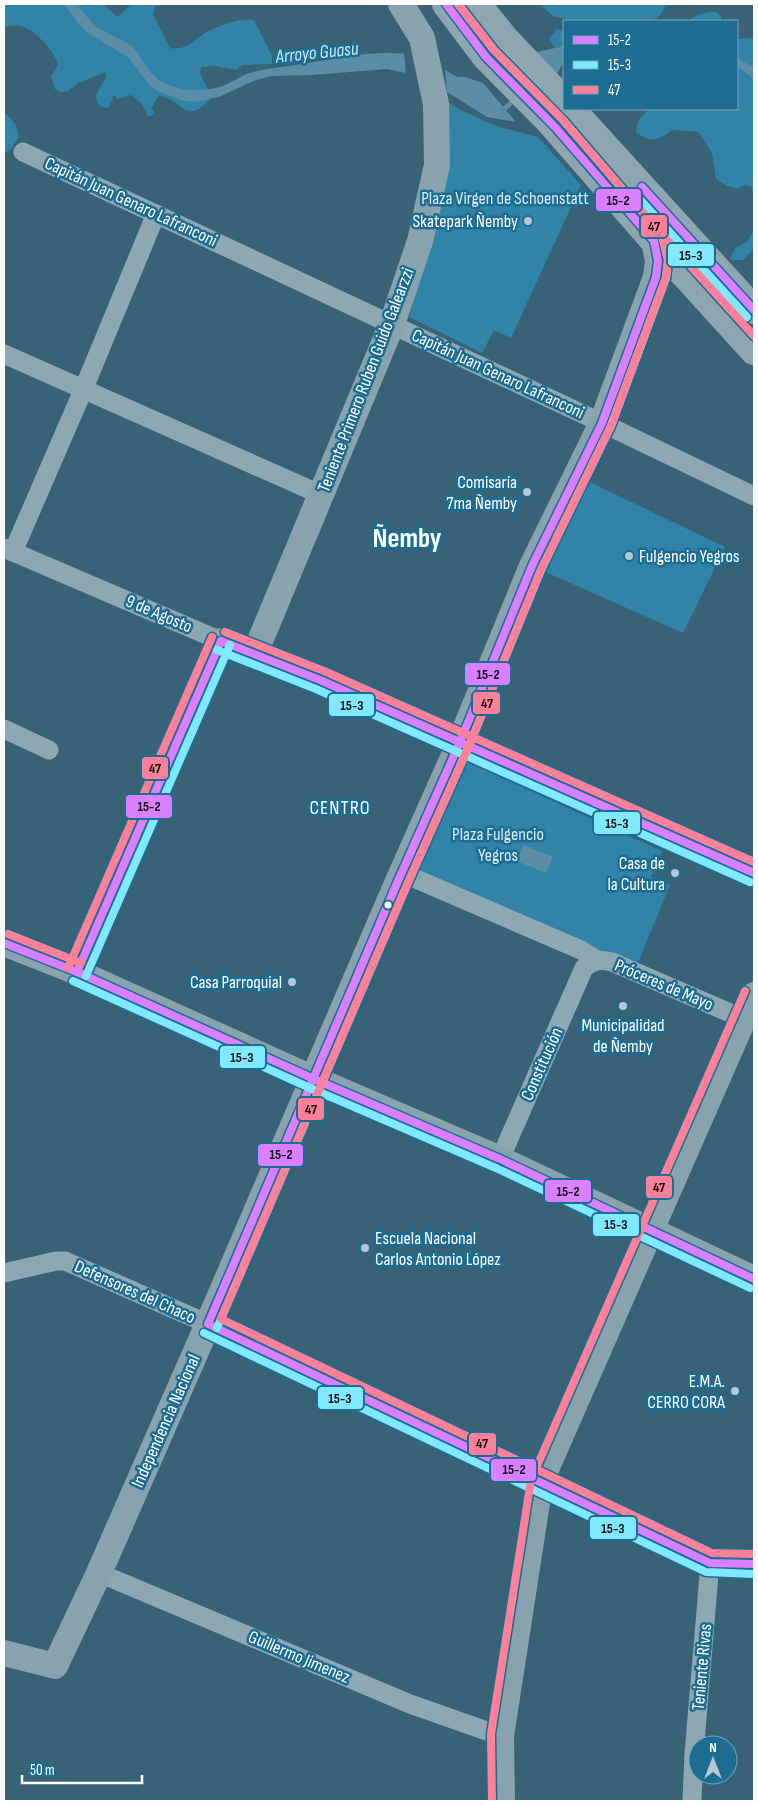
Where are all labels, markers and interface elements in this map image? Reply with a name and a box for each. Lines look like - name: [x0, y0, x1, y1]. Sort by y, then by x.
- legend: [563, 20, 738, 110]
- text: 15-2: [608, 31, 631, 50]
- water label: Arroyo Guasu: [273, 37, 360, 69]
- text: 15-3: [608, 56, 631, 75]
- text: 47: [608, 81, 620, 100]
- street label: Capitán Juan Genaro Lafranconi: [41, 153, 221, 251]
- park label: Plaza Virgen de Schoenstatt: [421, 188, 589, 209]
- line badge: 15-2: [595, 188, 642, 212]
- text: 15-2: [606, 192, 630, 209]
- place label: Skatepark Ñemby: [412, 211, 518, 232]
- line badge: 47: [640, 214, 668, 238]
- marker: Skatepark Ñemby: [522, 215, 534, 227]
- text: 47: [648, 218, 661, 235]
- line badge: 15-3: [667, 243, 715, 267]
- text: 15-3: [679, 247, 703, 264]
- street label: Teniente Primero Ruben Guido Galearzzi: [313, 265, 419, 495]
- street label: Capitán Juan Genaro Lafranconi: [408, 325, 588, 423]
- place label: Comisaría 7ma Ñemby: [446, 472, 517, 514]
- marker: Comisaría 7ma Ñemby: [521, 486, 533, 498]
- district label: Ñemby: [372, 522, 442, 555]
- place label: Fulgencio Yegros: [639, 546, 739, 567]
- marker: Fulgencio Yegros: [623, 550, 635, 562]
- street label: 9 de Agosto: [123, 591, 195, 637]
- line badge: 15-2: [464, 662, 511, 686]
- text: 15-2: [476, 666, 500, 683]
- line badge: 47: [472, 691, 501, 715]
- line badge: 15-3: [328, 693, 375, 717]
- text: 47: [481, 695, 494, 712]
- text: 15-3: [340, 697, 364, 714]
- line badge: 47: [141, 756, 169, 780]
- text: 47: [149, 760, 162, 777]
- line badge: 15-2: [125, 794, 173, 819]
- district label: CENTRO: [309, 796, 371, 820]
- text: 15-2: [137, 798, 161, 815]
- line badge: 15-3: [593, 811, 641, 835]
- text: 15-3: [605, 815, 629, 832]
- park label: Plaza Fulgencio Yegros: [452, 824, 544, 866]
- place label: Casa de la Cultura: [608, 853, 665, 895]
- marker: Casa de la Cultura: [669, 867, 681, 879]
- unlabelled marker: [383, 900, 393, 910]
- street label: Próceres de Mayo: [612, 955, 716, 1015]
- place label: Casa Parroquial: [190, 972, 282, 993]
- marker: Casa Parroquial: [286, 976, 298, 988]
- marker: Municipalidad de Ñemby: [617, 1000, 629, 1012]
- place label: Municipalidad de Ñemby: [581, 1015, 665, 1057]
- street label: Constitución: [517, 1024, 567, 1104]
- line badge: 15-3: [219, 1045, 266, 1069]
- text: 15-3: [230, 1049, 254, 1066]
- line badge: 47: [297, 1097, 325, 1121]
- text: 47: [305, 1101, 318, 1118]
- line badge: 15-2: [257, 1143, 304, 1167]
- text: 15-2: [269, 1146, 293, 1163]
- line badge: 47: [645, 1175, 673, 1199]
- line badge: 15-2: [544, 1179, 592, 1203]
- text: 47: [653, 1179, 666, 1196]
- text: 15-2: [556, 1183, 580, 1200]
- line badge: 15-3: [592, 1213, 640, 1237]
- text: 15-3: [604, 1216, 628, 1233]
- place label: Escuela Nacional Carlos Antonio López: [375, 1228, 501, 1270]
- marker: Escuela Nacional Carlos Antonio López: [359, 1242, 371, 1254]
- street label: Defensores del Chaco: [71, 1256, 199, 1328]
- street label: Independencia Nacional: [127, 1351, 205, 1491]
- place label: E.M.A. CERRO CORA: [647, 1371, 725, 1413]
- marker: E.M.A. CERRO CORA: [729, 1385, 741, 1397]
- line badge: 15-3: [317, 1386, 364, 1410]
- text: 15-3: [328, 1390, 352, 1407]
- line badge: 47: [468, 1432, 497, 1456]
- text: 47: [476, 1435, 489, 1452]
- line badge: 15-2: [490, 1458, 537, 1482]
- text: 15-2: [502, 1461, 526, 1478]
- line badge: 15-3: [589, 1516, 637, 1540]
- text: 15-3: [601, 1520, 625, 1537]
- street label: Teniente Rivas: [688, 1623, 716, 1711]
- street label: Guillermo Jimenez: [245, 1626, 353, 1688]
- north arrow: [688, 1735, 738, 1785]
- text: N: [709, 1739, 717, 1756]
- scale bar: [22, 1752, 142, 1784]
- text: 50 m: [30, 1761, 55, 1780]

